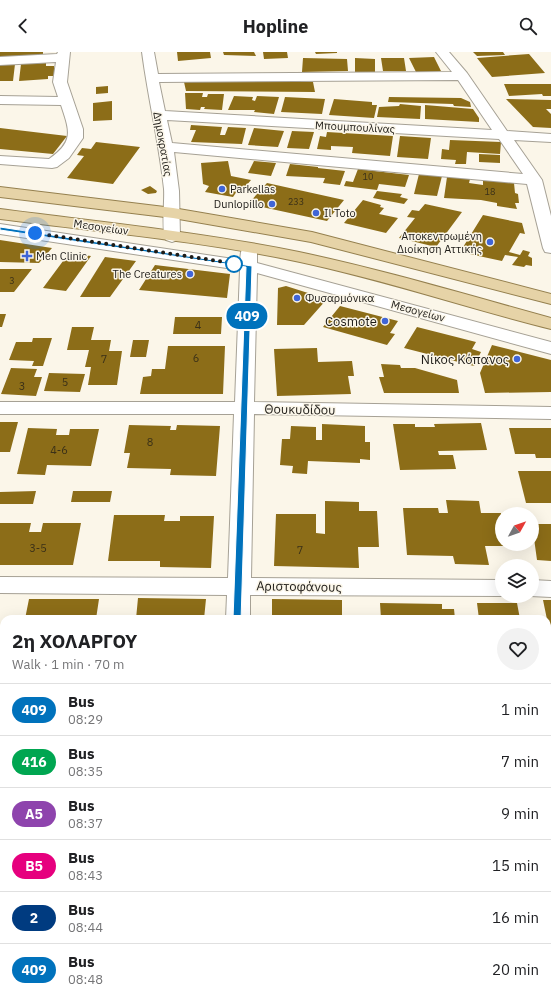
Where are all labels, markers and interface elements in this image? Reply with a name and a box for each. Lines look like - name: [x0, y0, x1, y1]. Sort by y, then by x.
- icon: back: [12, 15, 34, 37]
- text: Hopline: [243, 15, 308, 38]
- icon: search: [517, 15, 539, 37]
- street label: Δημοκρατίας: [150, 110, 176, 178]
- street label: Μπουμπουλίνας: [315, 118, 395, 136]
- house number: 10: [363, 171, 373, 182]
- place label: Parkellas: [230, 182, 275, 196]
- marker: Parkellas: [217, 184, 227, 194]
- house number: 18: [485, 186, 495, 197]
- house number: 233: [288, 196, 304, 207]
- place label: Dunlopillo: [214, 197, 264, 211]
- marker: Dunlopillo: [267, 199, 277, 209]
- place label: Il Toto: [324, 206, 356, 220]
- marker: Il Toto: [311, 208, 321, 218]
- street label: Μεσογείων: [73, 216, 130, 238]
- your location: [25, 223, 45, 243]
- place label: Αποκεντρωμένη Διοίκηση Αττικής: [397, 229, 482, 256]
- marker: Αποκεντρωμένη Διοίκηση Αττικής: [485, 237, 495, 247]
- place label: Men Clinic: [36, 249, 87, 263]
- marker: Men Clinic: [21, 250, 33, 262]
- unlabelled marker: [225, 255, 243, 273]
- place label: The Creatures: [113, 267, 182, 281]
- marker: The Creatures: [185, 269, 195, 279]
- house number: 3: [9, 275, 15, 286]
- place label: Φυσαρμόνικα: [305, 291, 374, 305]
- marker: Φυσαρμόνικα: [292, 293, 302, 303]
- street label: Μεσογείων: [390, 297, 447, 325]
- line badge: 409: [224, 303, 270, 329]
- text: 409: [234, 307, 260, 325]
- place label: Cosmote: [325, 313, 377, 330]
- marker: Cosmote: [380, 316, 390, 326]
- house number: 4: [195, 318, 202, 332]
- house number: 6: [193, 351, 199, 365]
- place label: Νίκος Κόπανος: [421, 351, 509, 368]
- house number: 7: [101, 352, 107, 366]
- marker: Νίκος Κόπανος: [512, 354, 522, 364]
- house number: 5: [62, 375, 68, 389]
- house number: 3: [19, 379, 25, 393]
- street label: Θουκυδίδου: [264, 400, 336, 419]
- house number: 8: [147, 435, 153, 449]
- house number: 4-6: [50, 443, 68, 457]
- north arrow: [495, 507, 539, 551]
- map controls: [495, 507, 539, 603]
- house number: 3-5: [29, 541, 47, 555]
- house number: 7: [297, 543, 303, 557]
- button: layers: [495, 559, 539, 603]
- street label: Αριστοφάνους: [256, 577, 342, 596]
- button: heart: [497, 628, 539, 670]
- text: 2η ΧΟΛΑΡΓΟΥ: [12, 629, 137, 653]
- text: Walk · 1 min · 70 m: [12, 656, 124, 673]
- text: Bus: [68, 692, 95, 711]
- text: 1 min: [501, 700, 539, 719]
- text: 409: [21, 701, 47, 719]
- text: 08:29: [68, 711, 103, 728]
- text: Bus: [68, 744, 95, 763]
- text: 7 min: [501, 752, 539, 771]
- text: 416: [21, 753, 47, 771]
- text: 08:35: [68, 763, 103, 780]
- text: Bus: [68, 796, 95, 815]
- text: 9 min: [501, 804, 539, 823]
- text: A5: [25, 805, 43, 823]
- text: 08:37: [68, 815, 103, 832]
- text: Bus: [68, 848, 95, 867]
- text: 15 min: [492, 856, 539, 875]
- text: Β5: [25, 857, 43, 875]
- text: 08:43: [68, 867, 103, 884]
- text: Bus: [68, 900, 95, 919]
- text: 16 min: [492, 908, 539, 927]
- text: 2: [30, 909, 38, 927]
- text: 08:44: [68, 919, 103, 936]
- text: Bus: [68, 952, 95, 971]
- text: 20 min: [492, 960, 539, 979]
- text: 409: [21, 961, 47, 979]
- text: 08:48: [68, 971, 103, 988]

